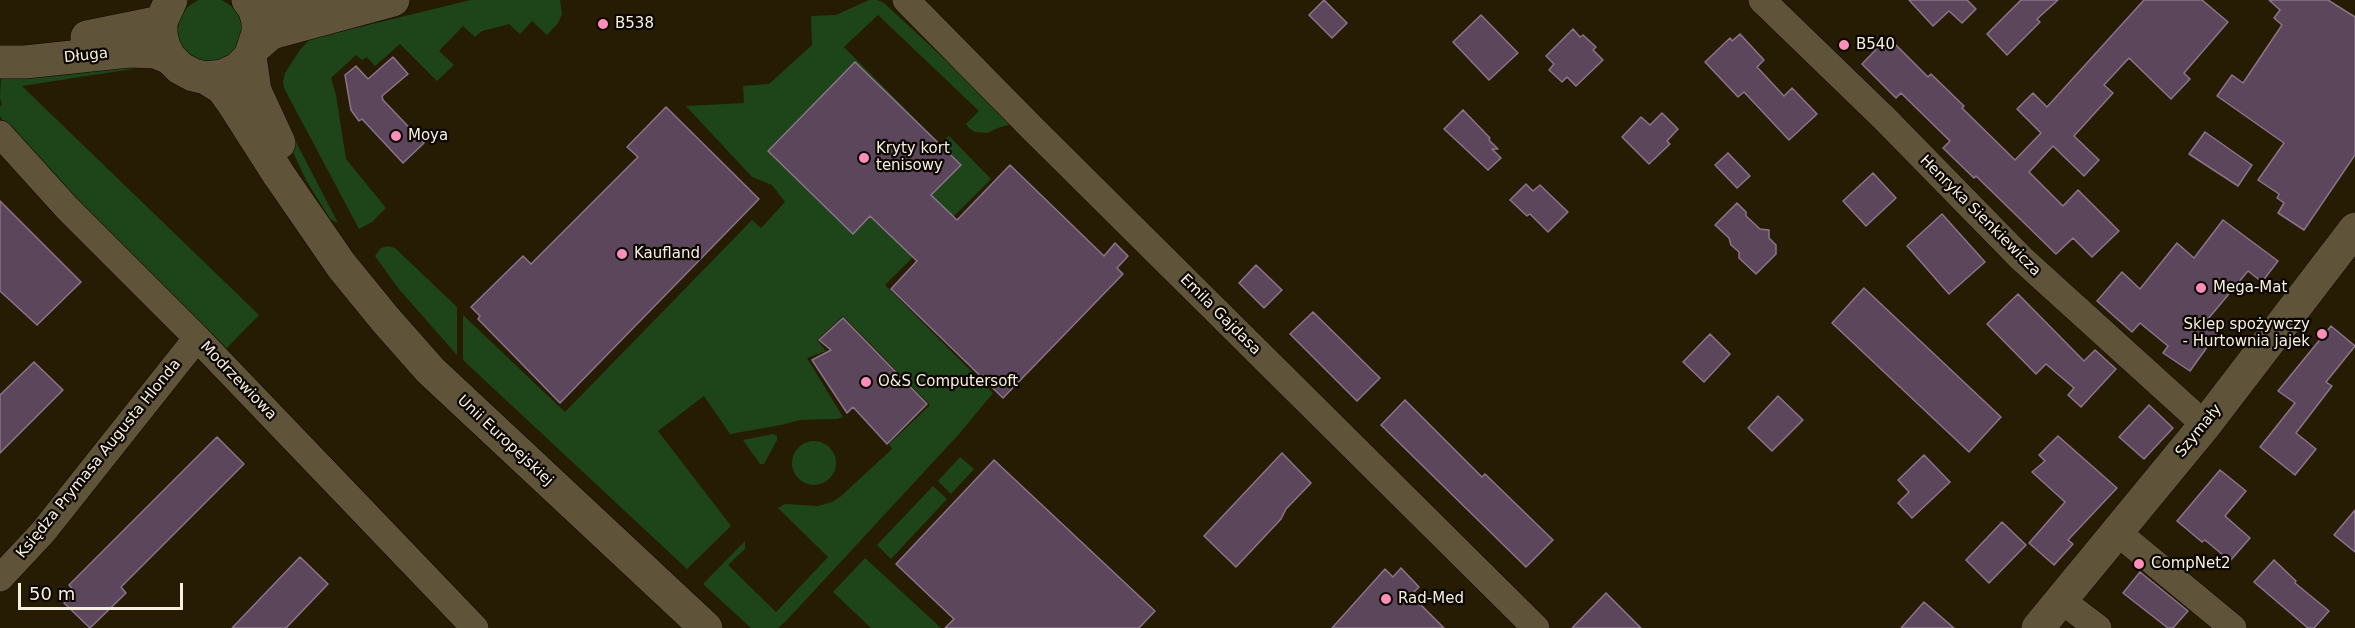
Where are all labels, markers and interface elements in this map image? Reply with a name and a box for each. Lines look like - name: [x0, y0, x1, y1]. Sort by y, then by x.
- place label: B538: [615, 15, 654, 33]
- marker: B538: [596, 17, 610, 31]
- place label: B540: [1856, 36, 1895, 54]
- marker: B540: [1837, 38, 1851, 52]
- street label: Długa: [63, 45, 109, 67]
- place label: Moya: [408, 127, 448, 145]
- marker: Moya: [389, 129, 403, 143]
- place label: Kryty kort tenisowy: [876, 140, 950, 175]
- marker: Kryty kort tenisowy: [857, 151, 871, 165]
- street label: Henryka Sienkiewicza: [1916, 152, 2044, 280]
- place label: Kaufland: [634, 245, 700, 263]
- marker: Kaufland: [615, 247, 629, 261]
- street label: Emila Gajdasa: [1176, 271, 1264, 359]
- place label: Mega-Mat: [2213, 279, 2287, 297]
- marker: Mega-Mat: [2194, 281, 2208, 295]
- place label: Sklep spożywczy - Hurtownia jajek: [2182, 316, 2310, 351]
- marker: Sklep spożywczy - Hurtownia jajek: [2315, 327, 2329, 341]
- street label: Modrzewiowa: [196, 338, 280, 424]
- street label: Księdza Prymasa Augusta Hlonda: [13, 356, 185, 562]
- place label: O&S Computersoft: [878, 373, 1018, 391]
- marker: O&S Computersoft: [859, 375, 873, 389]
- street label: Unii Europejskiej: [453, 392, 557, 490]
- street label: Szymały: [2172, 401, 2226, 461]
- place label: CompNet2: [2151, 555, 2231, 573]
- marker: CompNet2: [2132, 557, 2146, 571]
- scale bar: [21, 571, 186, 609]
- text: 50 m: [29, 583, 75, 604]
- place label: Rad-Med: [1398, 590, 1464, 608]
- marker: Rad-Med: [1379, 592, 1393, 606]

